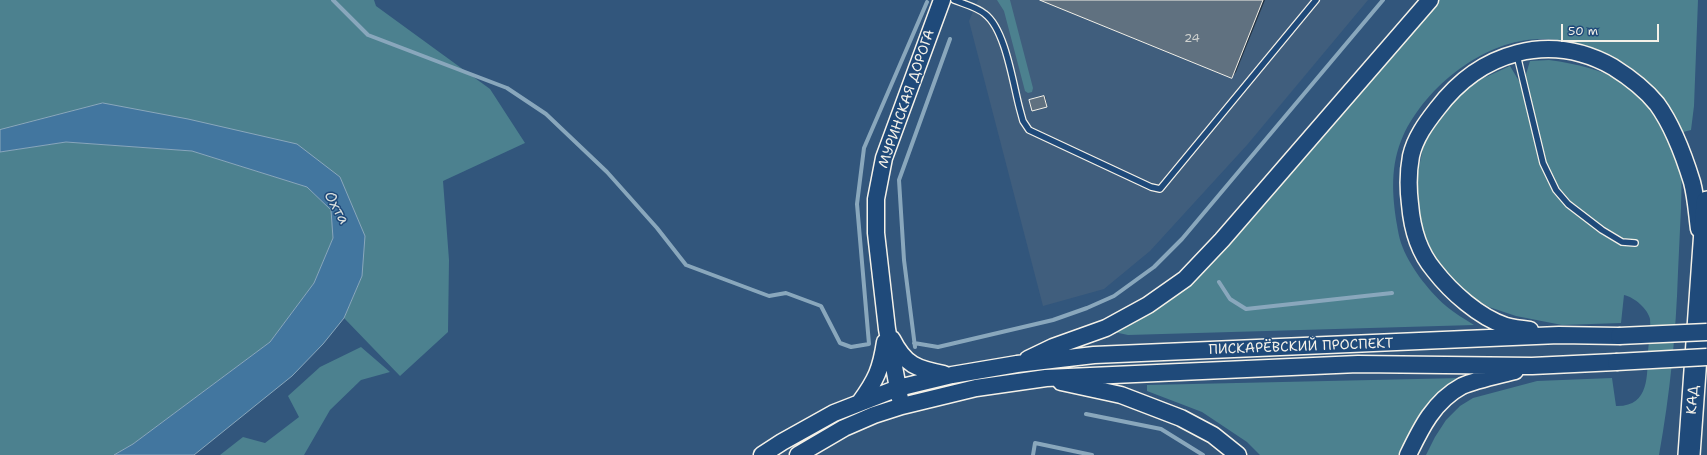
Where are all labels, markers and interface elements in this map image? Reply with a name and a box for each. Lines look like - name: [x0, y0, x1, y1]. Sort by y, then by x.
- scale bar: [1563, 16, 1661, 42]
- text: 50 m: [1568, 23, 1598, 39]
- street label: МУРИНСКАЯ ДОРОГА: [875, 27, 939, 171]
- house number: 24: [1184, 32, 1200, 46]
- water label: Охта: [320, 188, 352, 228]
- street label: ПИСКАРЁВСКИЙ ПРОСПЕКТ: [1208, 335, 1394, 359]
- street label: КАД: [1684, 385, 1702, 415]

